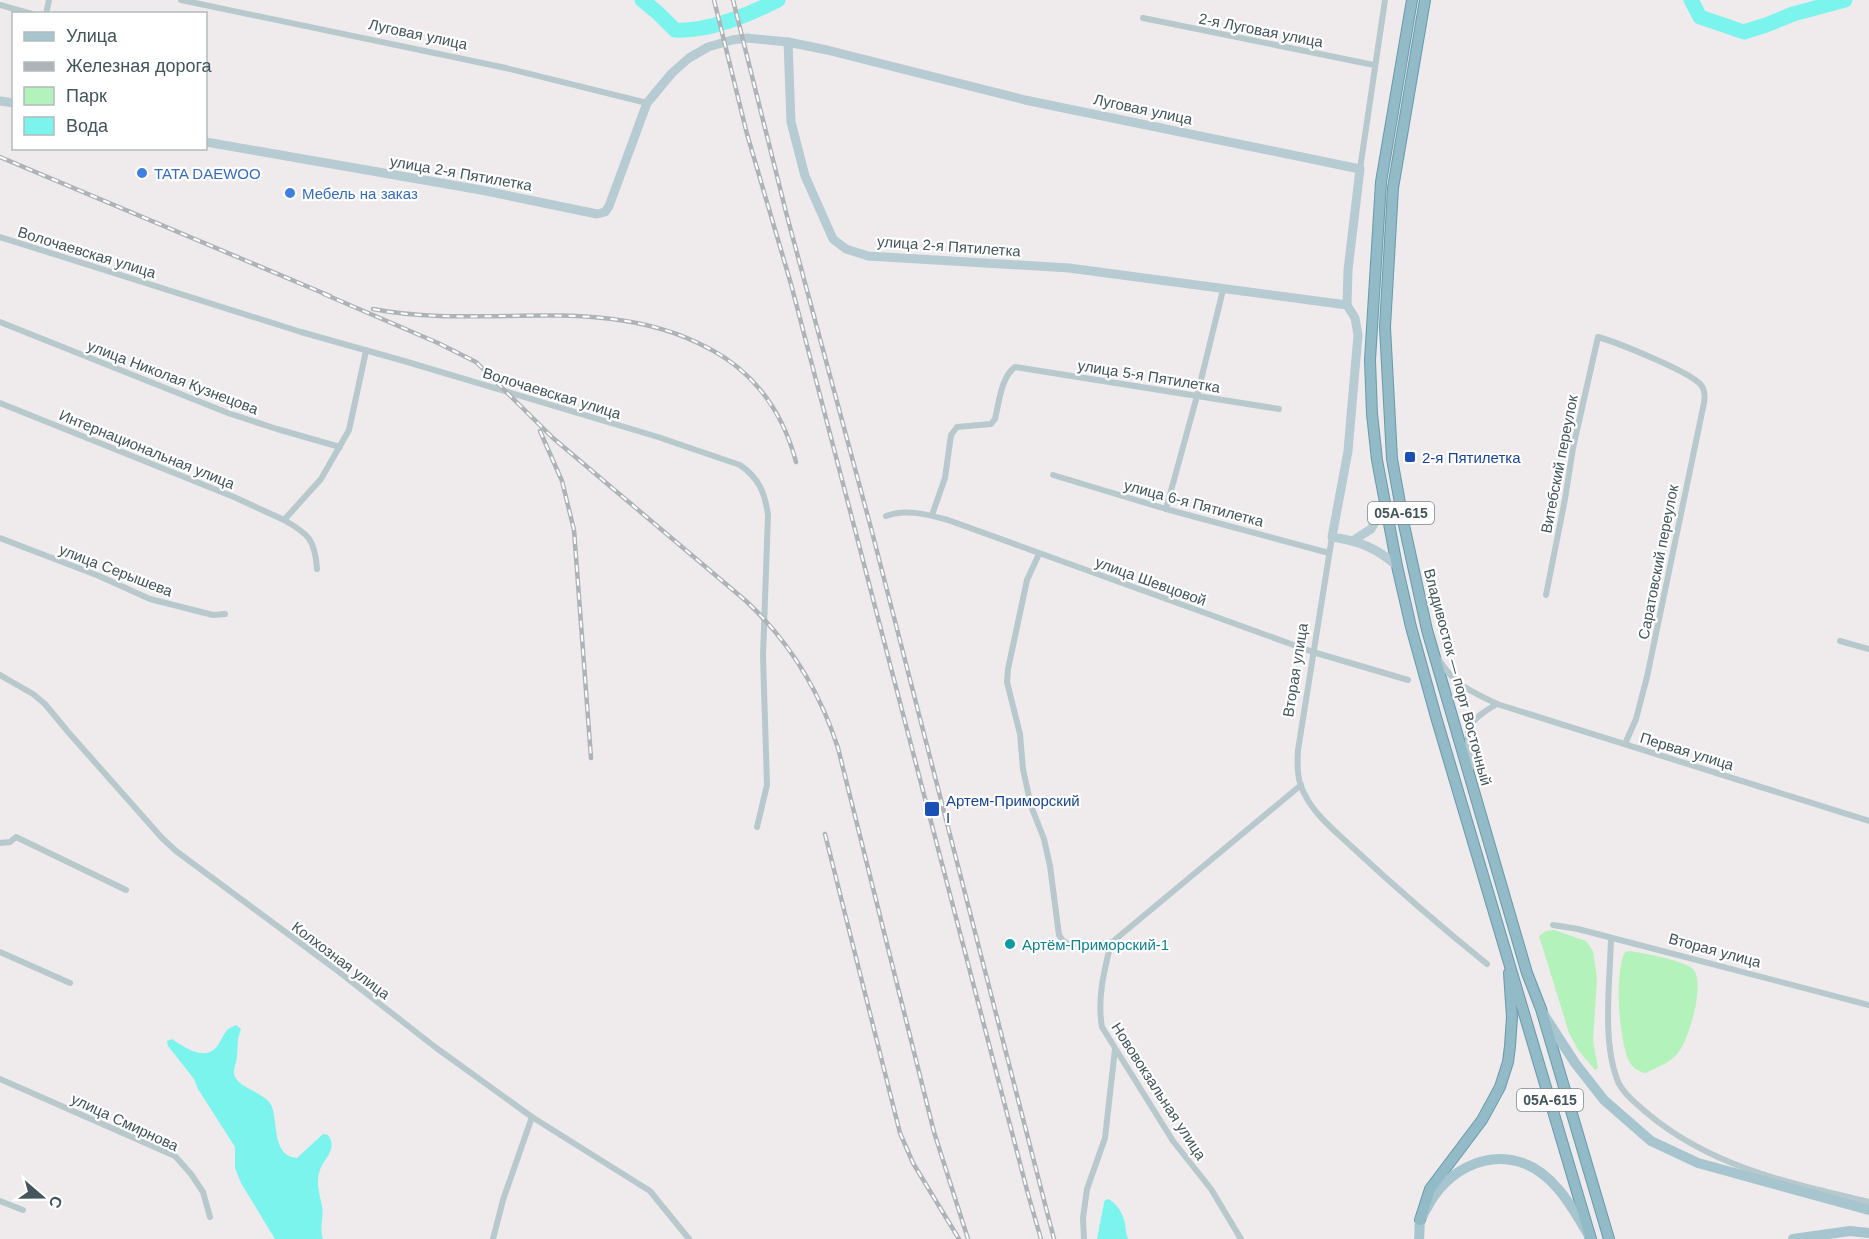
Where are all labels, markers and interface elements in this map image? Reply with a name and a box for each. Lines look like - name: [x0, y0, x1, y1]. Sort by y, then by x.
- street label: 2-я Луговая улица: [1197, 10, 1325, 51]
- legend: [12, 12, 207, 150]
- street label: Луговая улица: [367, 15, 470, 53]
- text: Улица: [66, 26, 118, 46]
- text: Железная дорога: [66, 56, 213, 76]
- text: Парк: [66, 86, 107, 106]
- street label: Луговая улица: [1092, 90, 1195, 128]
- text: Вода: [66, 116, 109, 136]
- street label: улица 2-я Пятилетка: [389, 152, 534, 194]
- place label: TATA DAEWOO: [154, 165, 261, 182]
- marker: TATA DAEWOO: [135, 166, 149, 180]
- place label: Мебель на заказ: [302, 185, 418, 202]
- marker: Мебель на заказ: [283, 186, 297, 200]
- street label: Волочаевская улица: [16, 223, 159, 281]
- street label: улица 2-я Пятилетка: [877, 233, 1022, 260]
- street label: улица Николая Кузнецова: [85, 337, 261, 418]
- street label: улица 5-я Пятилетка: [1077, 356, 1222, 396]
- street label: Волочаевская улица: [481, 364, 624, 422]
- street label: Витебский переулок: [1537, 393, 1581, 535]
- street label: Интернациональная улица: [57, 406, 238, 492]
- place label: 2-я Пятилетка: [1422, 449, 1521, 466]
- marker: 2-я Пятилетка: [1403, 450, 1417, 464]
- street label: улица 6-я Пятилетка: [1122, 476, 1266, 530]
- street label: Саратовский переулок: [1635, 483, 1681, 641]
- road number: 05А-615: [1368, 502, 1434, 524]
- street label: улица Серышева: [57, 541, 176, 600]
- street label: улица Шевцовой: [1093, 553, 1209, 609]
- street label: Владивосток — порт Восточный: [1421, 567, 1495, 787]
- street label: Вторая улица: [1279, 621, 1311, 718]
- street label: Первая улица: [1638, 729, 1737, 774]
- place label: Артем-Приморский I: [946, 792, 1080, 826]
- marker: Артем-Приморский I: [923, 800, 941, 818]
- street label: Колхозная улица: [289, 918, 394, 1003]
- street label: Вторая улица: [1667, 930, 1764, 971]
- place label: Артём-Приморский-1: [1022, 936, 1169, 953]
- marker: Артём-Приморский-1: [1003, 937, 1017, 951]
- street label: Нововокзальная улица: [1108, 1019, 1210, 1163]
- road number: 05А-615: [1517, 1089, 1583, 1111]
- street label: улица Смирнова: [69, 1090, 182, 1154]
- north arrow: [12, 1167, 72, 1227]
- text: С: [46, 1194, 66, 1211]

